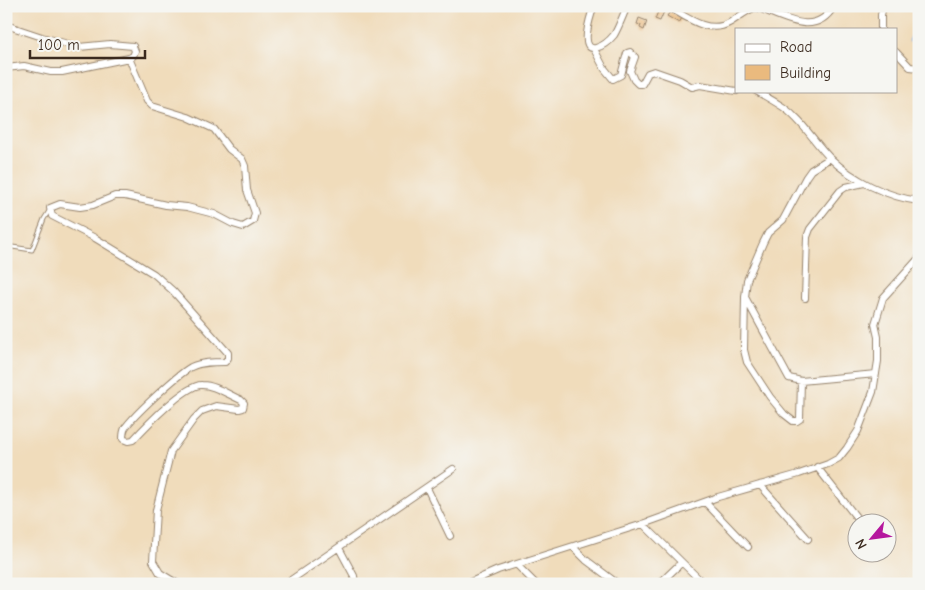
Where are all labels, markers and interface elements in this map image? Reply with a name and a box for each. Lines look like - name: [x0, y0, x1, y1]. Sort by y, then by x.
- scale bar: [30, 28, 145, 60]
- legend: [735, 28, 898, 92]
- text: 100 m: [38, 36, 80, 54]
- text: Road: [780, 38, 812, 56]
- text: Building: [780, 64, 831, 82]
- north arrow: [848, 512, 898, 562]
- text: N: [851, 536, 871, 552]

